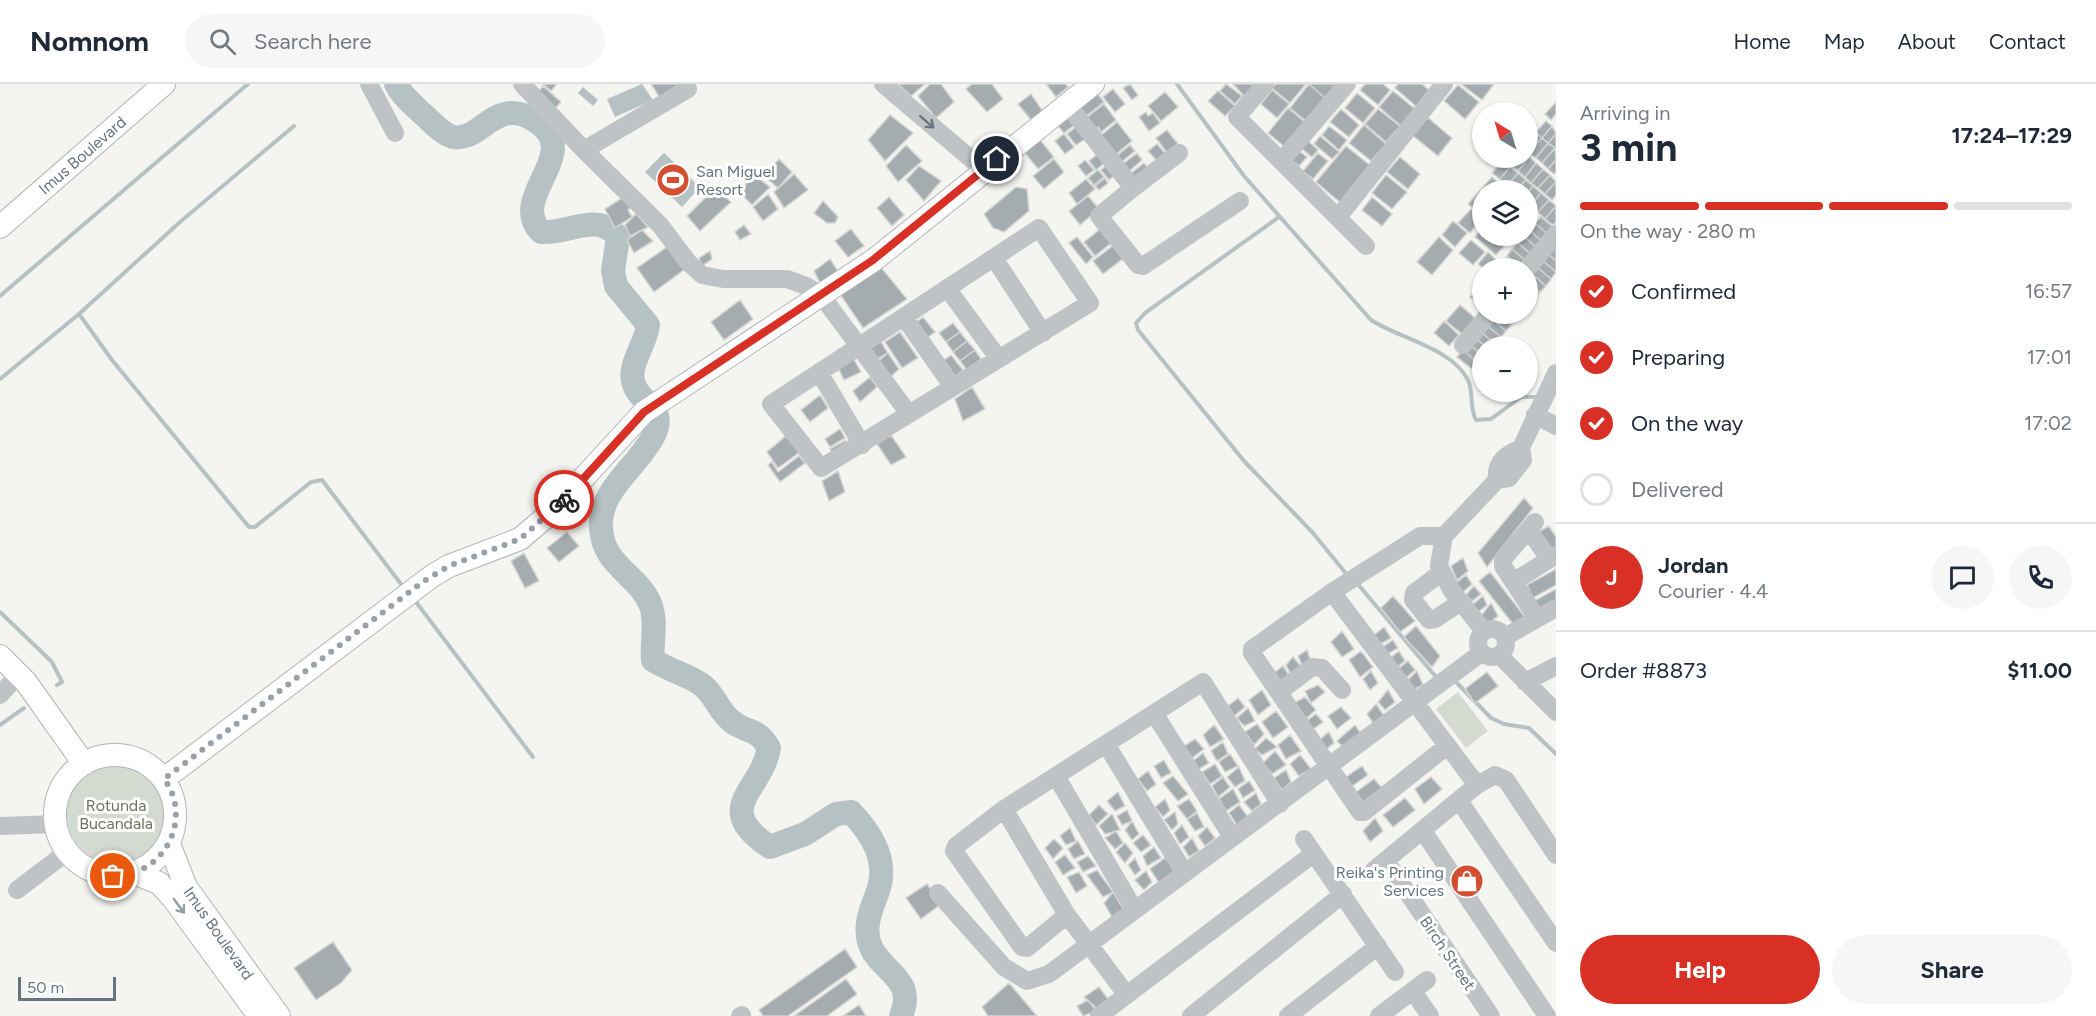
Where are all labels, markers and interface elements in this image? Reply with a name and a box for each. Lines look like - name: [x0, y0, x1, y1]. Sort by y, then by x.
- search box: [185, 14, 605, 68]
- text: Nomnom: [30, 24, 149, 58]
- icon: search: [206, 25, 239, 58]
- text: Search here: [254, 28, 371, 55]
- text: Home: [1734, 29, 1791, 54]
- text: Map: [1824, 29, 1865, 54]
- text: About: [1898, 29, 1956, 54]
- text: Contact: [1989, 29, 2066, 54]
- text: Arriving in: [1580, 101, 1670, 125]
- north arrow: [1472, 102, 1538, 168]
- map controls: [1472, 102, 1538, 402]
- street label: Imus Boulevard: [35, 112, 130, 198]
- one-way arrow: [919, 115, 934, 129]
- text: 17:24–17:29: [1951, 122, 2072, 149]
- text: 3 min: [1580, 124, 1677, 171]
- pin: [971, 133, 1022, 184]
- icon: home: [980, 142, 1013, 175]
- sports icon: San Miguel Resort: [655, 162, 691, 198]
- place label: San Miguel Resort: [696, 162, 775, 199]
- button: layers: [1472, 180, 1538, 246]
- text: On the way · 280 m: [1580, 219, 1755, 243]
- button: +: [1472, 258, 1538, 324]
- icon: check: [1580, 275, 1613, 308]
- text: Confirmed: [1631, 278, 1736, 305]
- text: 16:57: [2025, 279, 2072, 303]
- button: −: [1472, 336, 1538, 402]
- icon: check: [1580, 341, 1613, 374]
- text: Preparing: [1631, 344, 1725, 371]
- text: 17:01: [2027, 345, 2072, 369]
- icon: check: [1580, 407, 1613, 440]
- text: On the way: [1631, 410, 1743, 437]
- text: 17:02: [2024, 411, 2072, 435]
- courier: [534, 470, 594, 530]
- text: Delivered: [1631, 476, 1724, 503]
- icon: bike: [548, 484, 581, 517]
- button: chat: [1931, 546, 1994, 609]
- button: phone: [2009, 546, 2072, 609]
- text: Jordan: [1658, 552, 1729, 579]
- text: J: [1605, 564, 1618, 591]
- text: Courier · 4.4: [1658, 579, 1768, 603]
- text: Order #8873: [1580, 657, 1707, 684]
- text: $11.00: [2007, 657, 2072, 684]
- park label: Rotunda Bucandala: [79, 796, 153, 833]
- pin: [87, 850, 138, 901]
- icon: bag: [96, 859, 129, 892]
- place label: Reika's Printing Services: [1336, 863, 1444, 900]
- shop icon: Reika's Printing Services: [1449, 863, 1485, 899]
- street label: Imus Boulevard: [179, 883, 258, 984]
- one-way arrow: [173, 898, 186, 914]
- street label: Birch Street: [1416, 913, 1479, 994]
- button: Help: [1580, 935, 1820, 1004]
- button: Share: [1832, 935, 2072, 1004]
- scale bar: [18, 974, 116, 1002]
- text: 50 m: [27, 978, 64, 997]

